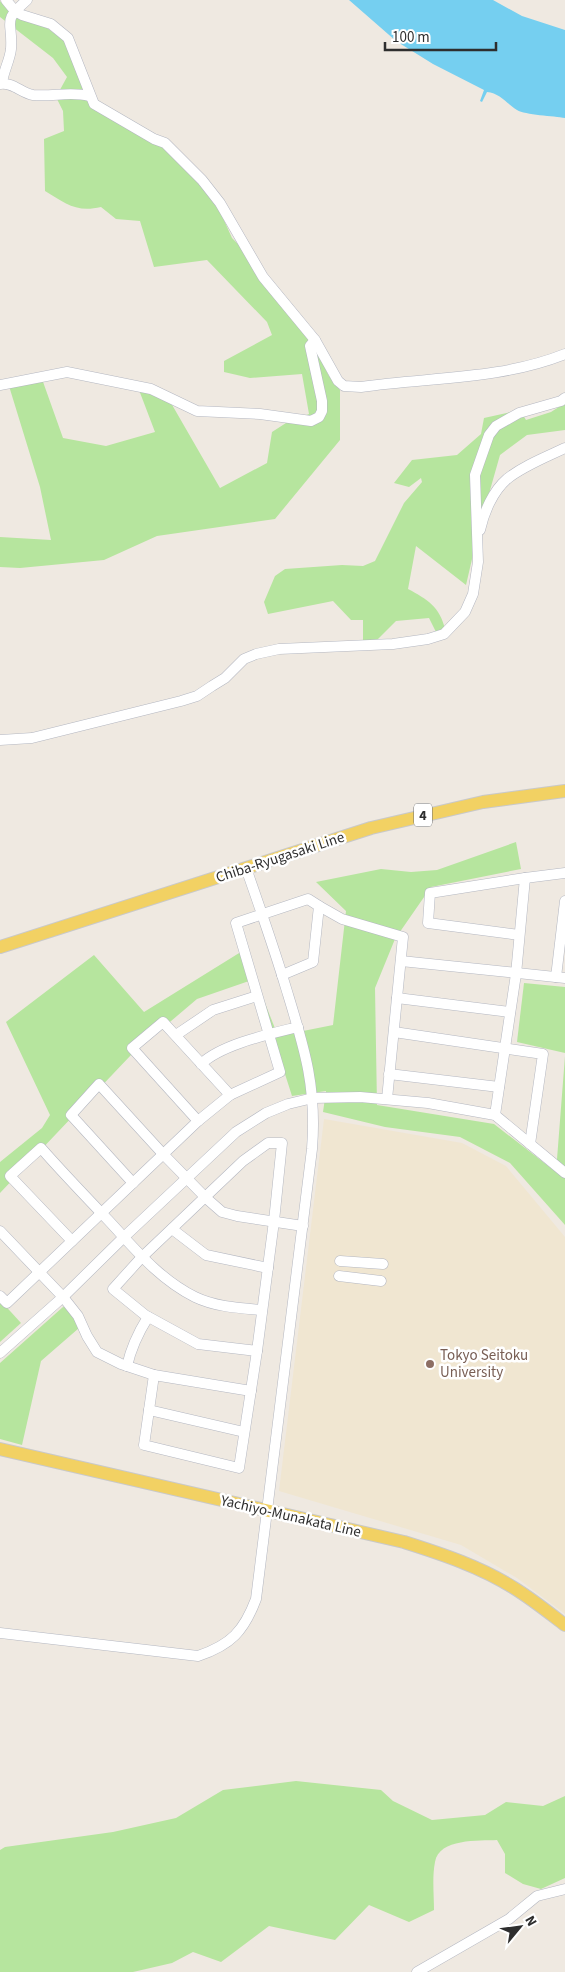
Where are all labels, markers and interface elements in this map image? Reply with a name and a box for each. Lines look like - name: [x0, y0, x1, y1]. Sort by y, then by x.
- scale bar: [385, 20, 496, 52]
- text: 100 m: [392, 27, 430, 48]
- road number: 4: [414, 804, 432, 826]
- street label: Chiba-Ryugasaki Line: [213, 827, 347, 888]
- place label: Tokyo Seitoku University: [440, 1345, 528, 1383]
- marker: Tokyo Seitoku University: [424, 1358, 436, 1370]
- street label: Yachiyo-Munakata Line: [218, 1490, 363, 1543]
- north arrow: [495, 1902, 545, 1952]
- text: N: [519, 1912, 541, 1930]

